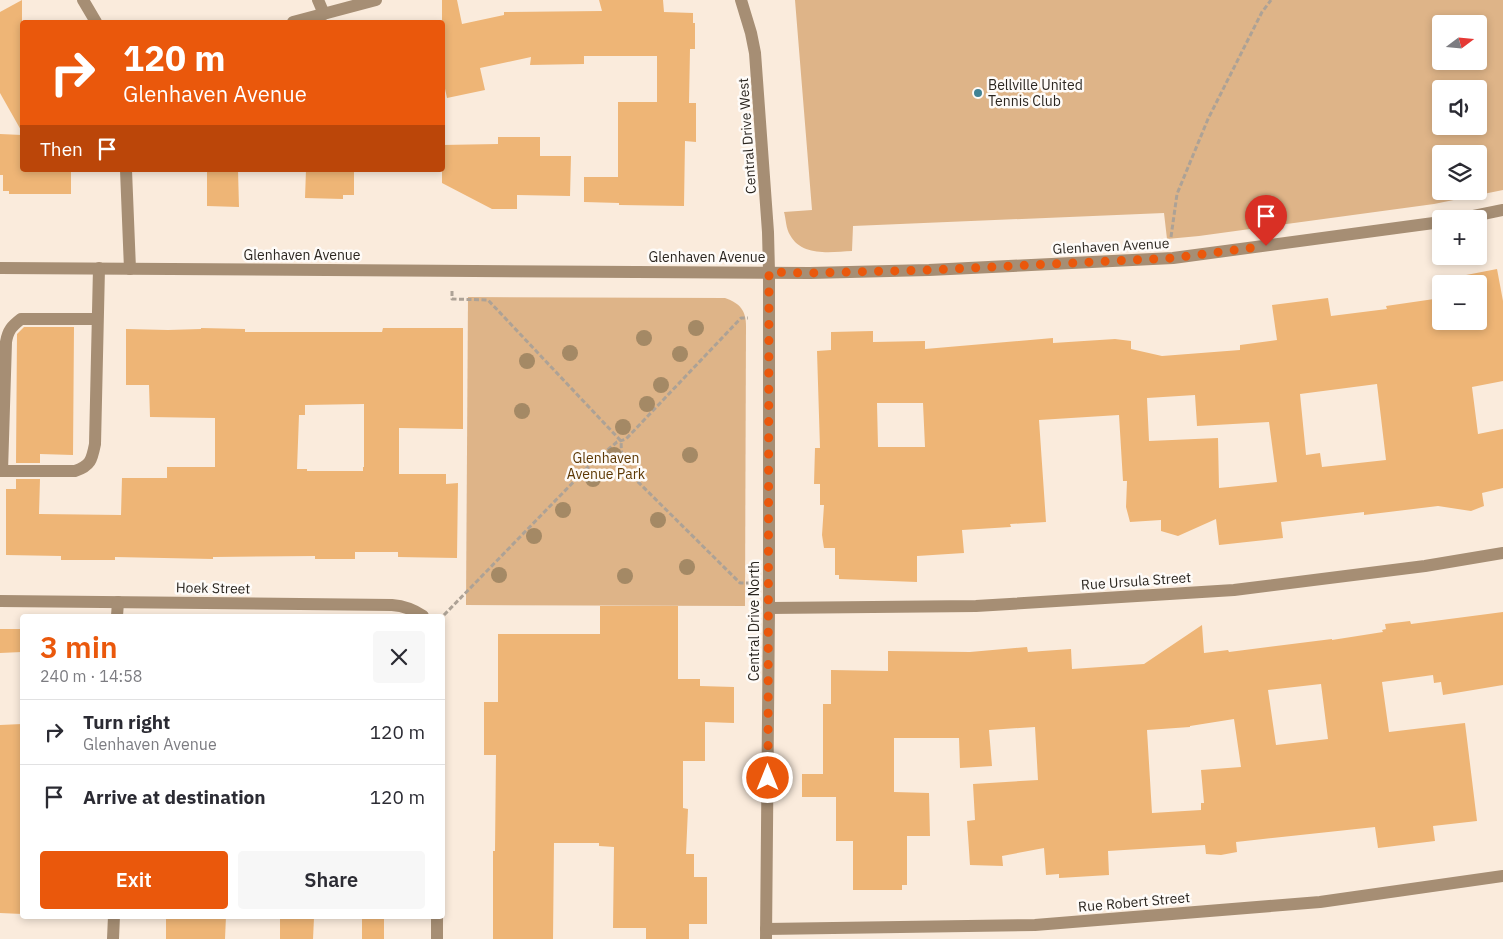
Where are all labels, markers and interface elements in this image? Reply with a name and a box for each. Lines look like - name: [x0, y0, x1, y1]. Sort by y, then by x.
- north arrow: [1432, 15, 1488, 70]
- map controls: [1432, 15, 1487, 330]
- text: 120 m: [123, 35, 226, 81]
- icon: right: [40, 40, 105, 105]
- place label: Bellville United Tennis Club: [988, 76, 1083, 110]
- street label: Central Drive West: [734, 77, 760, 195]
- text: Glenhaven Avenue: [123, 79, 307, 108]
- button: sound: [1432, 80, 1487, 135]
- marker: Bellville United Tennis Club: [972, 87, 984, 99]
- icon: arrive: [93, 135, 121, 163]
- text: Then: [40, 137, 83, 161]
- button: layers: [1432, 145, 1487, 200]
- pin: [1245, 195, 1287, 246]
- icon: arrive: [1252, 202, 1280, 230]
- button: +: [1432, 210, 1487, 265]
- street label: Glenhaven Avenue: [1052, 234, 1170, 258]
- street label: Glenhaven Avenue: [244, 246, 361, 264]
- street label: Glenhaven Avenue: [649, 248, 766, 266]
- button: −: [1432, 275, 1487, 330]
- park label: Glenhaven Avenue Park: [567, 449, 646, 483]
- street label: Central Drive North: [745, 561, 763, 681]
- street label: Rue Ursula Street: [1080, 568, 1192, 594]
- street label: Hoek Street: [176, 578, 250, 598]
- text: 3 min: [40, 627, 118, 666]
- button: close: [373, 631, 425, 683]
- text: 240 m · 14:58: [40, 666, 142, 686]
- text: Turn right: [83, 710, 170, 734]
- icon: right: [40, 718, 68, 746]
- text: 120 m: [370, 720, 425, 744]
- text: Glenhaven Avenue: [83, 734, 217, 754]
- position arrow: [741, 751, 793, 803]
- icon: arrive: [40, 783, 68, 811]
- text: Arrive at destination: [83, 785, 266, 809]
- text: 120 m: [370, 785, 425, 809]
- button: Exit: [40, 851, 228, 909]
- button: Share: [238, 851, 425, 909]
- street label: Rue Robert Street: [1077, 888, 1191, 916]

